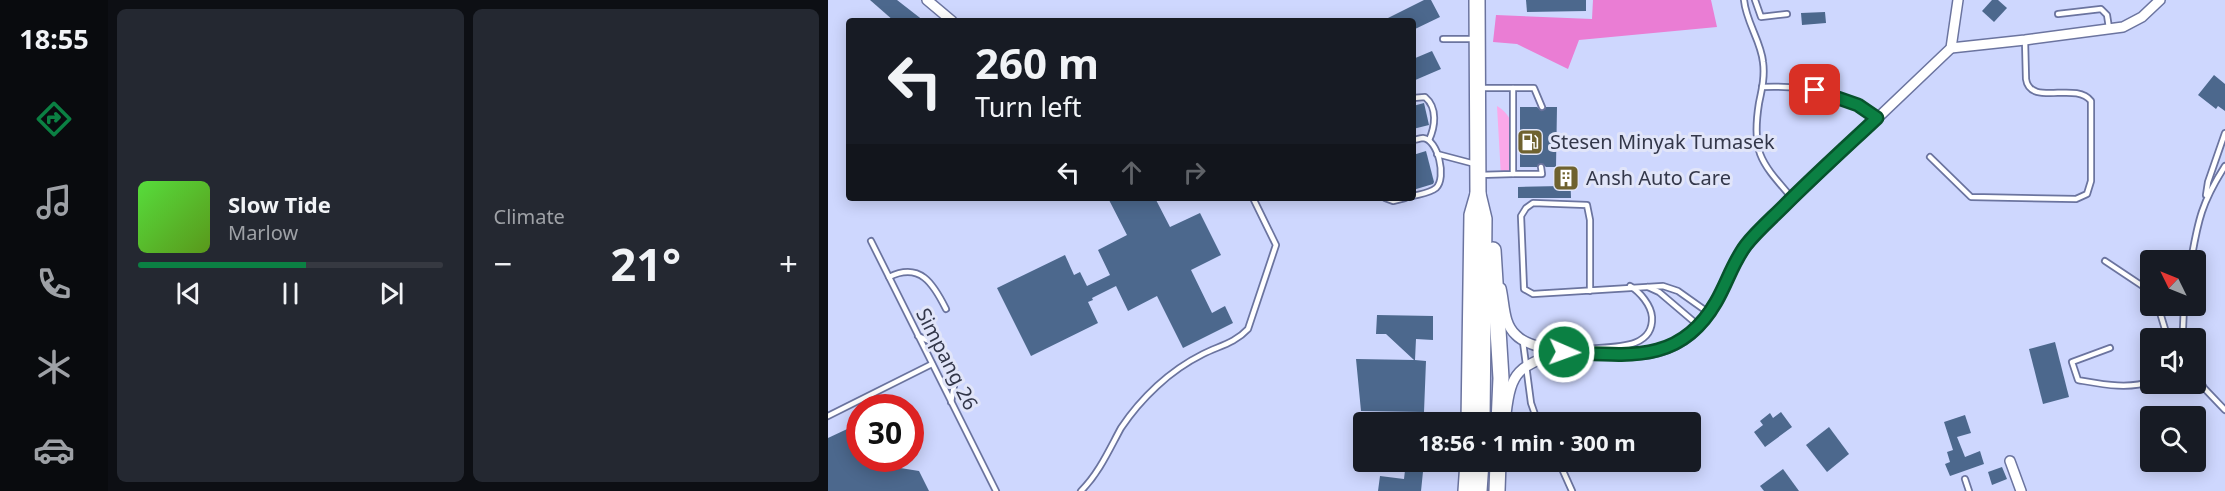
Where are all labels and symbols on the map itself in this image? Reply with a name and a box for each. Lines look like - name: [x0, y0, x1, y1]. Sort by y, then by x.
- pin: [1789, 64, 1840, 115]
- fuel station icon: Stesen Minyak Tumasek: [1515, 127, 1545, 157]
- place label: Stesen Minyak Tumasek: [1550, 128, 1775, 155]
- building icon: Ansh Auto Care: [1551, 163, 1581, 193]
- place label: Ansh Auto Care: [1586, 164, 1731, 191]
- north arrow: [2140, 250, 2206, 316]
- street label: Simpang 26: [910, 303, 985, 414]
- position arrow: [1532, 320, 1596, 384]
- speed limit sign: 30: [846, 394, 924, 472]

